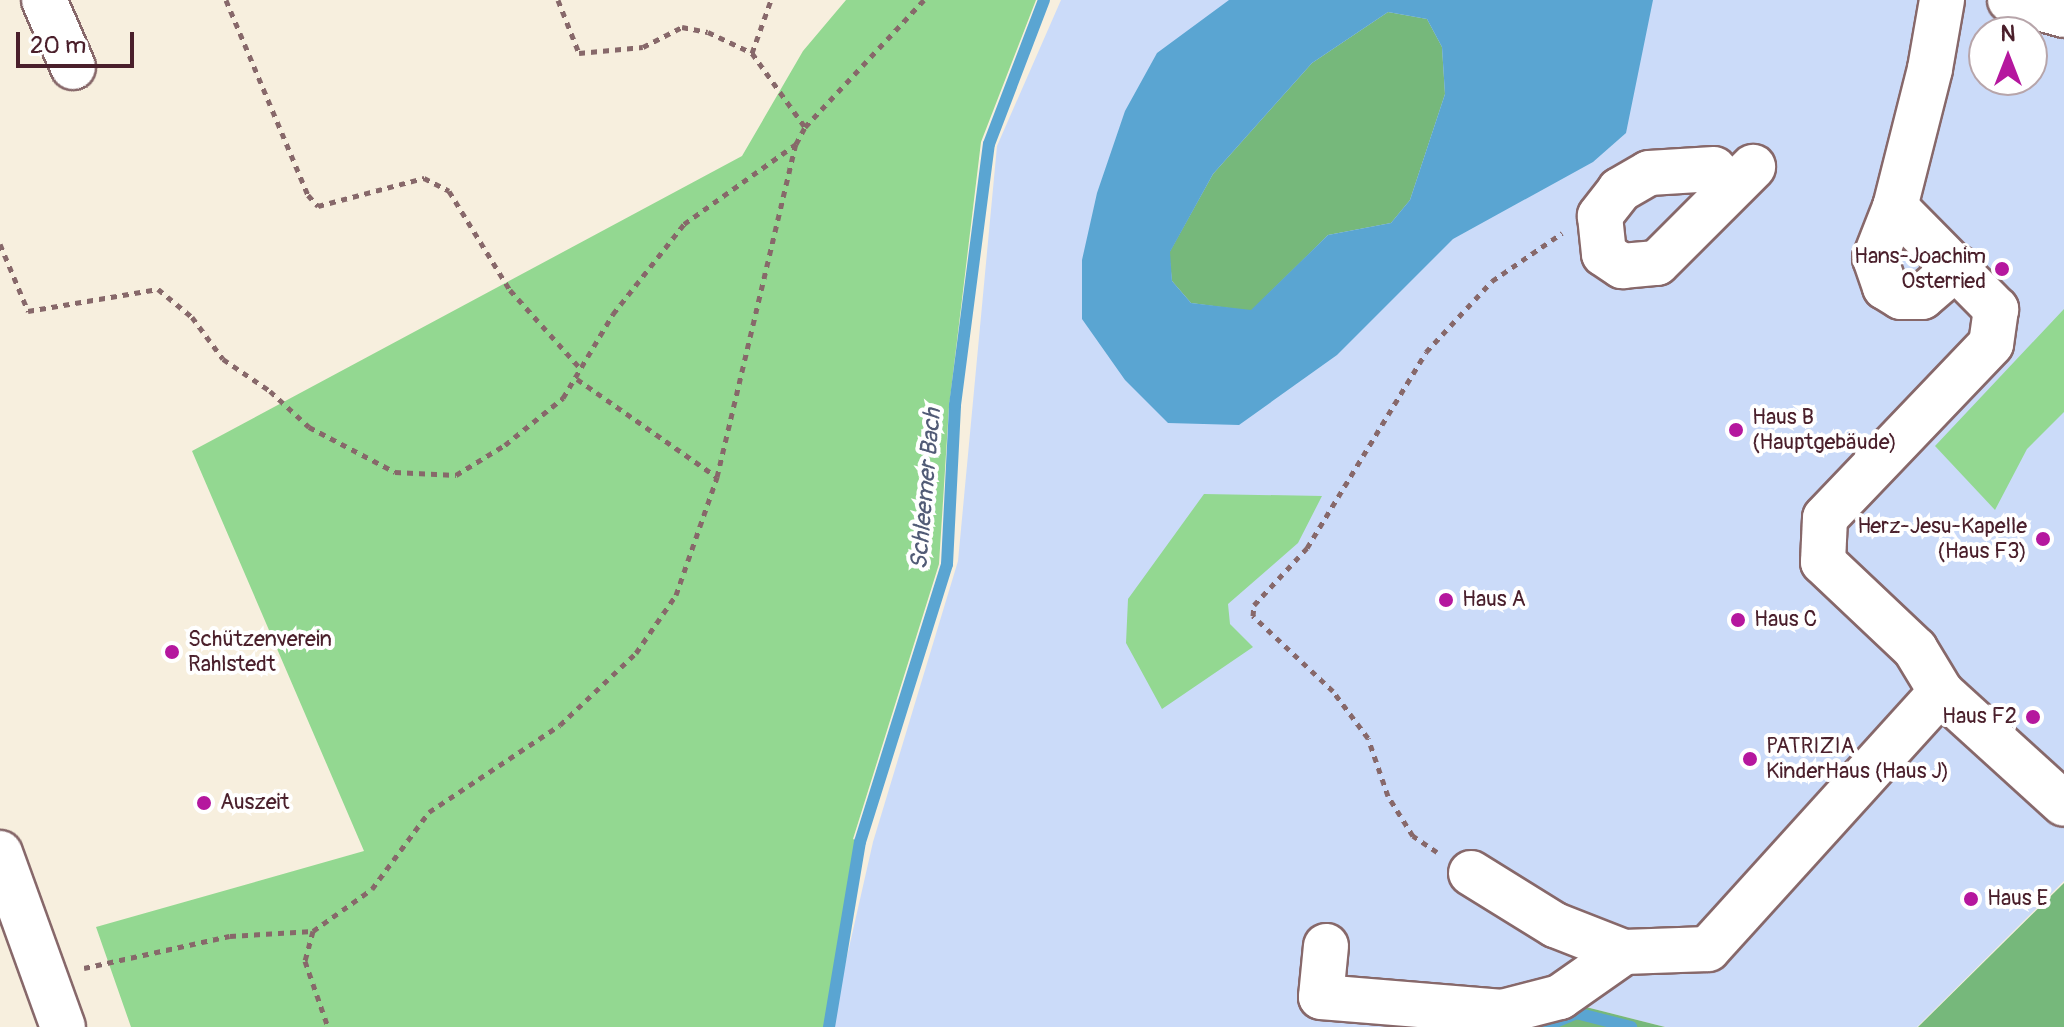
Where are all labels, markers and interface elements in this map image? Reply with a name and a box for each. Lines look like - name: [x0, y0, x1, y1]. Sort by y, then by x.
- scale bar: [20, 16, 138, 66]
- north arrow: [1968, 16, 2048, 96]
- text: N: [2001, 20, 2015, 48]
- text: 20 m: [30, 31, 86, 60]
- place label: Hans-Joachim Osterried: [1854, 243, 1986, 294]
- marker: Hans-Joachim Osterried: [1993, 260, 2011, 278]
- place label: Haus B (Hauptgebäude): [1752, 404, 1897, 456]
- water label: Schleemer Bach: [905, 407, 947, 571]
- marker: Haus B (Hauptgebäude): [1727, 421, 1745, 439]
- place label: Herz-Jesu-Kapelle (Haus F3): [1857, 513, 2027, 564]
- marker: Herz-Jesu-Kapelle (Haus F3): [2034, 530, 2052, 548]
- place label: Haus A: [1462, 587, 1526, 613]
- marker: Haus A: [1437, 591, 1455, 609]
- place label: Haus C: [1754, 607, 1817, 633]
- marker: Haus C: [1729, 611, 1747, 629]
- place label: Schützenverein Rahlstedt: [188, 626, 332, 678]
- marker: Schützenverein Rahlstedt: [163, 643, 181, 661]
- place label: Haus F2: [1942, 704, 2017, 730]
- marker: Haus F2: [2024, 708, 2042, 726]
- place label: PATRIZIA KinderHaus (Haus J): [1766, 733, 1949, 784]
- marker: PATRIZIA KinderHaus (Haus J): [1741, 750, 1759, 768]
- place label: Auszeit: [220, 790, 289, 816]
- marker: Auszeit: [195, 794, 213, 812]
- place label: Haus E: [1987, 886, 2048, 912]
- marker: Haus E: [1962, 890, 1980, 908]

